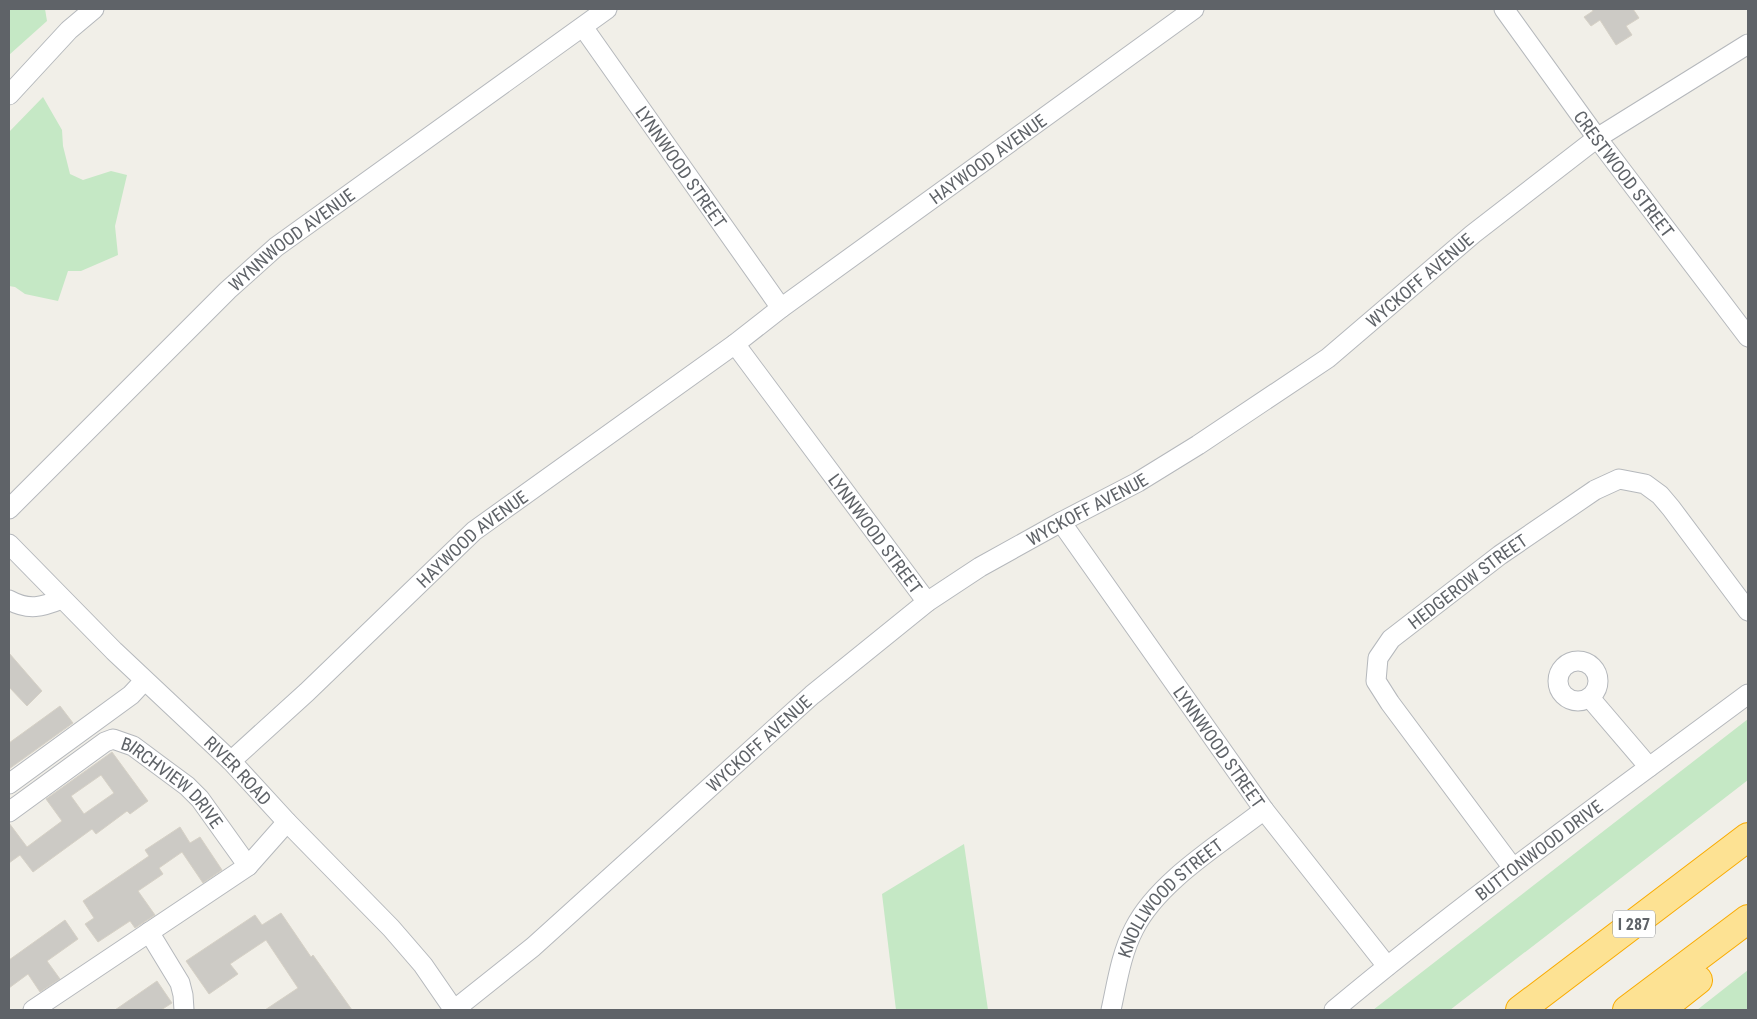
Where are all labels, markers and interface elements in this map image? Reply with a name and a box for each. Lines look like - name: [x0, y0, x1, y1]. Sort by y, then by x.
- street label: LYNNWOOD STREET: [632, 102, 731, 232]
- street label: CRESTWOOD STREET: [1570, 106, 1679, 241]
- street label: HAYWOOD AVENUE: [925, 109, 1050, 208]
- street label: WYNNWOOD AVENUE: [224, 184, 358, 295]
- street label: WYCKOFF AVENUE: [1362, 228, 1477, 331]
- street label: WYCKOFF AVENUE: [1023, 468, 1151, 550]
- street label: LYNNWOOD STREET: [825, 469, 927, 597]
- street label: HAYWOOD AVENUE: [412, 486, 531, 591]
- street label: HEDGEROW STREET: [1404, 529, 1531, 633]
- street label: LYNNWOOD STREET: [1169, 682, 1269, 812]
- street label: WYCKOFF AVENUE: [702, 691, 815, 796]
- street label: RIVER ROAD: [200, 731, 276, 809]
- street label: BIRCHVIEW DRIVE: [119, 732, 228, 832]
- street label: BUTTONWOOD DRIVE: [1471, 795, 1606, 904]
- street label: KNOLLWOOD STREET: [1113, 834, 1227, 960]
- road number: I 287: [1613, 911, 1655, 938]

